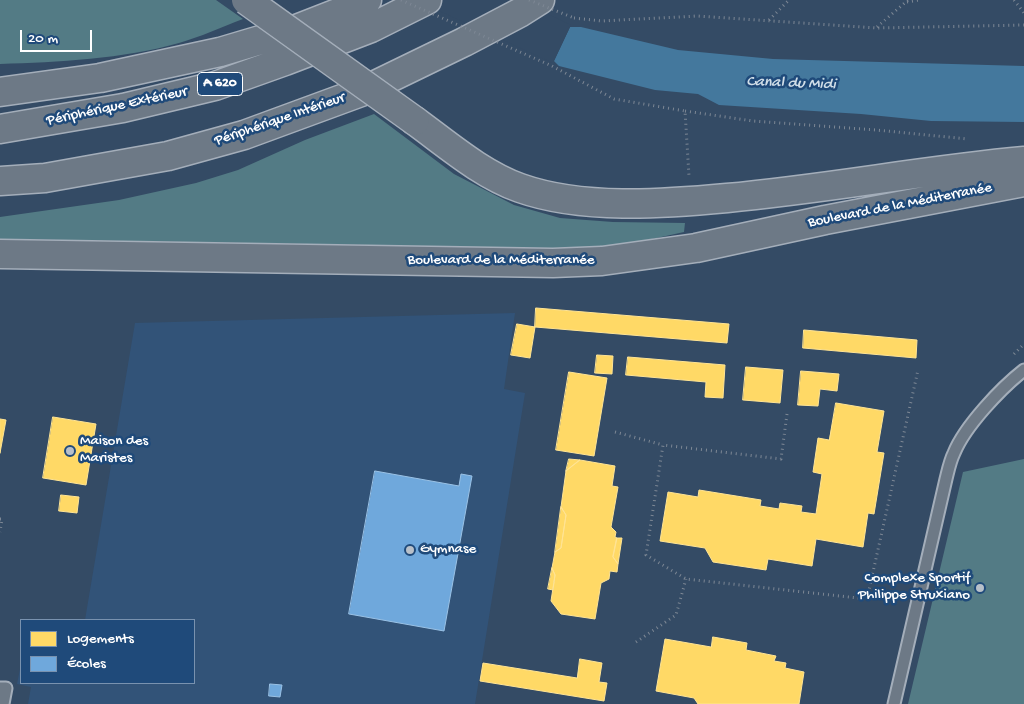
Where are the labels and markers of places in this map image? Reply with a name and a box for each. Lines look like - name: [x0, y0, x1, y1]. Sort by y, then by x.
- place label: Maison des Maristes: [80, 433, 148, 468]
- marker: Maison des Maristes: [64, 445, 76, 457]
- place label: Gymnase: [420, 541, 476, 559]
- marker: Gymnase: [404, 544, 416, 556]
- place label: Complexe Sportif Philippe Struxiano: [858, 570, 970, 605]
- marker: Complexe Sportif Philippe Struxiano: [974, 582, 986, 594]

